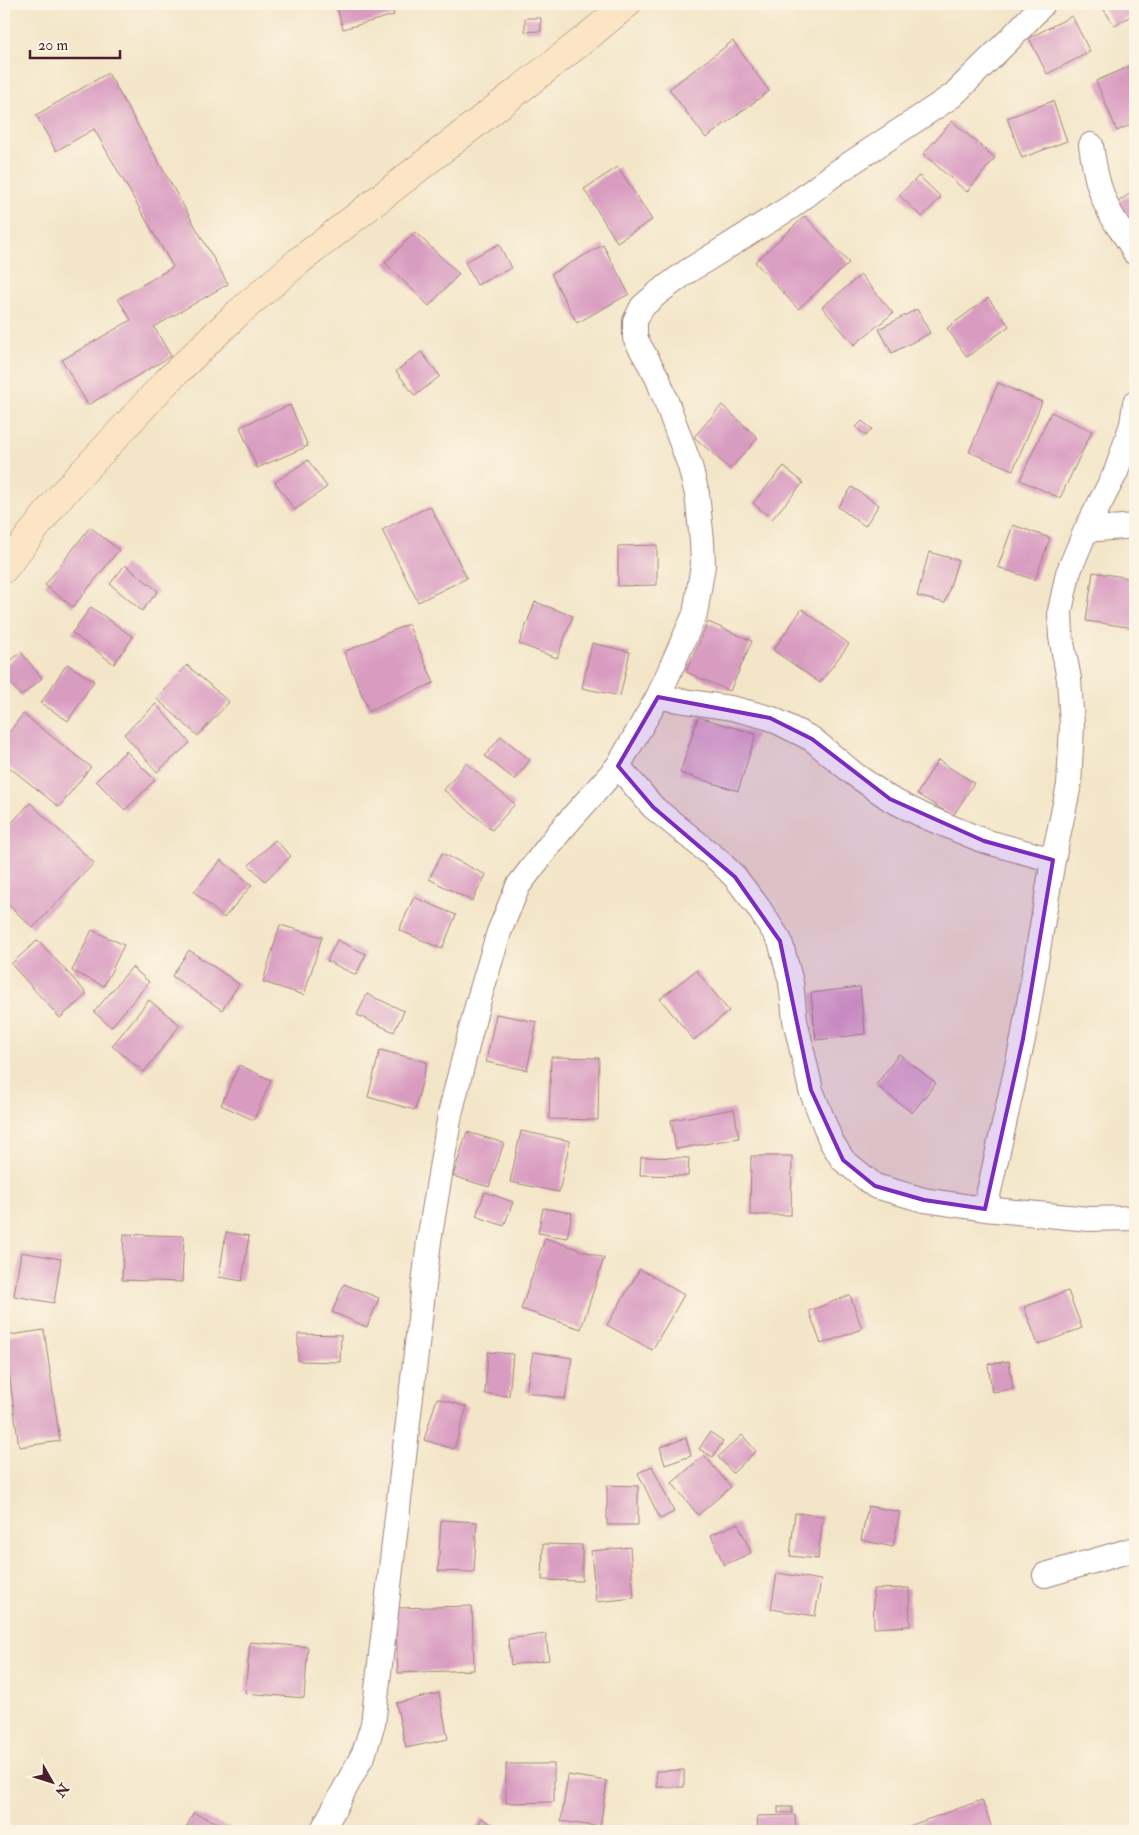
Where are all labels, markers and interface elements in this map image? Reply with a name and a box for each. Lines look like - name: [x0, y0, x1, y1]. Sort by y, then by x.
- scale bar: [30, 28, 120, 60]
- text: 20 m: [38, 36, 68, 55]
- north arrow: [28, 1758, 78, 1808]
- text: N: [51, 1779, 73, 1800]

